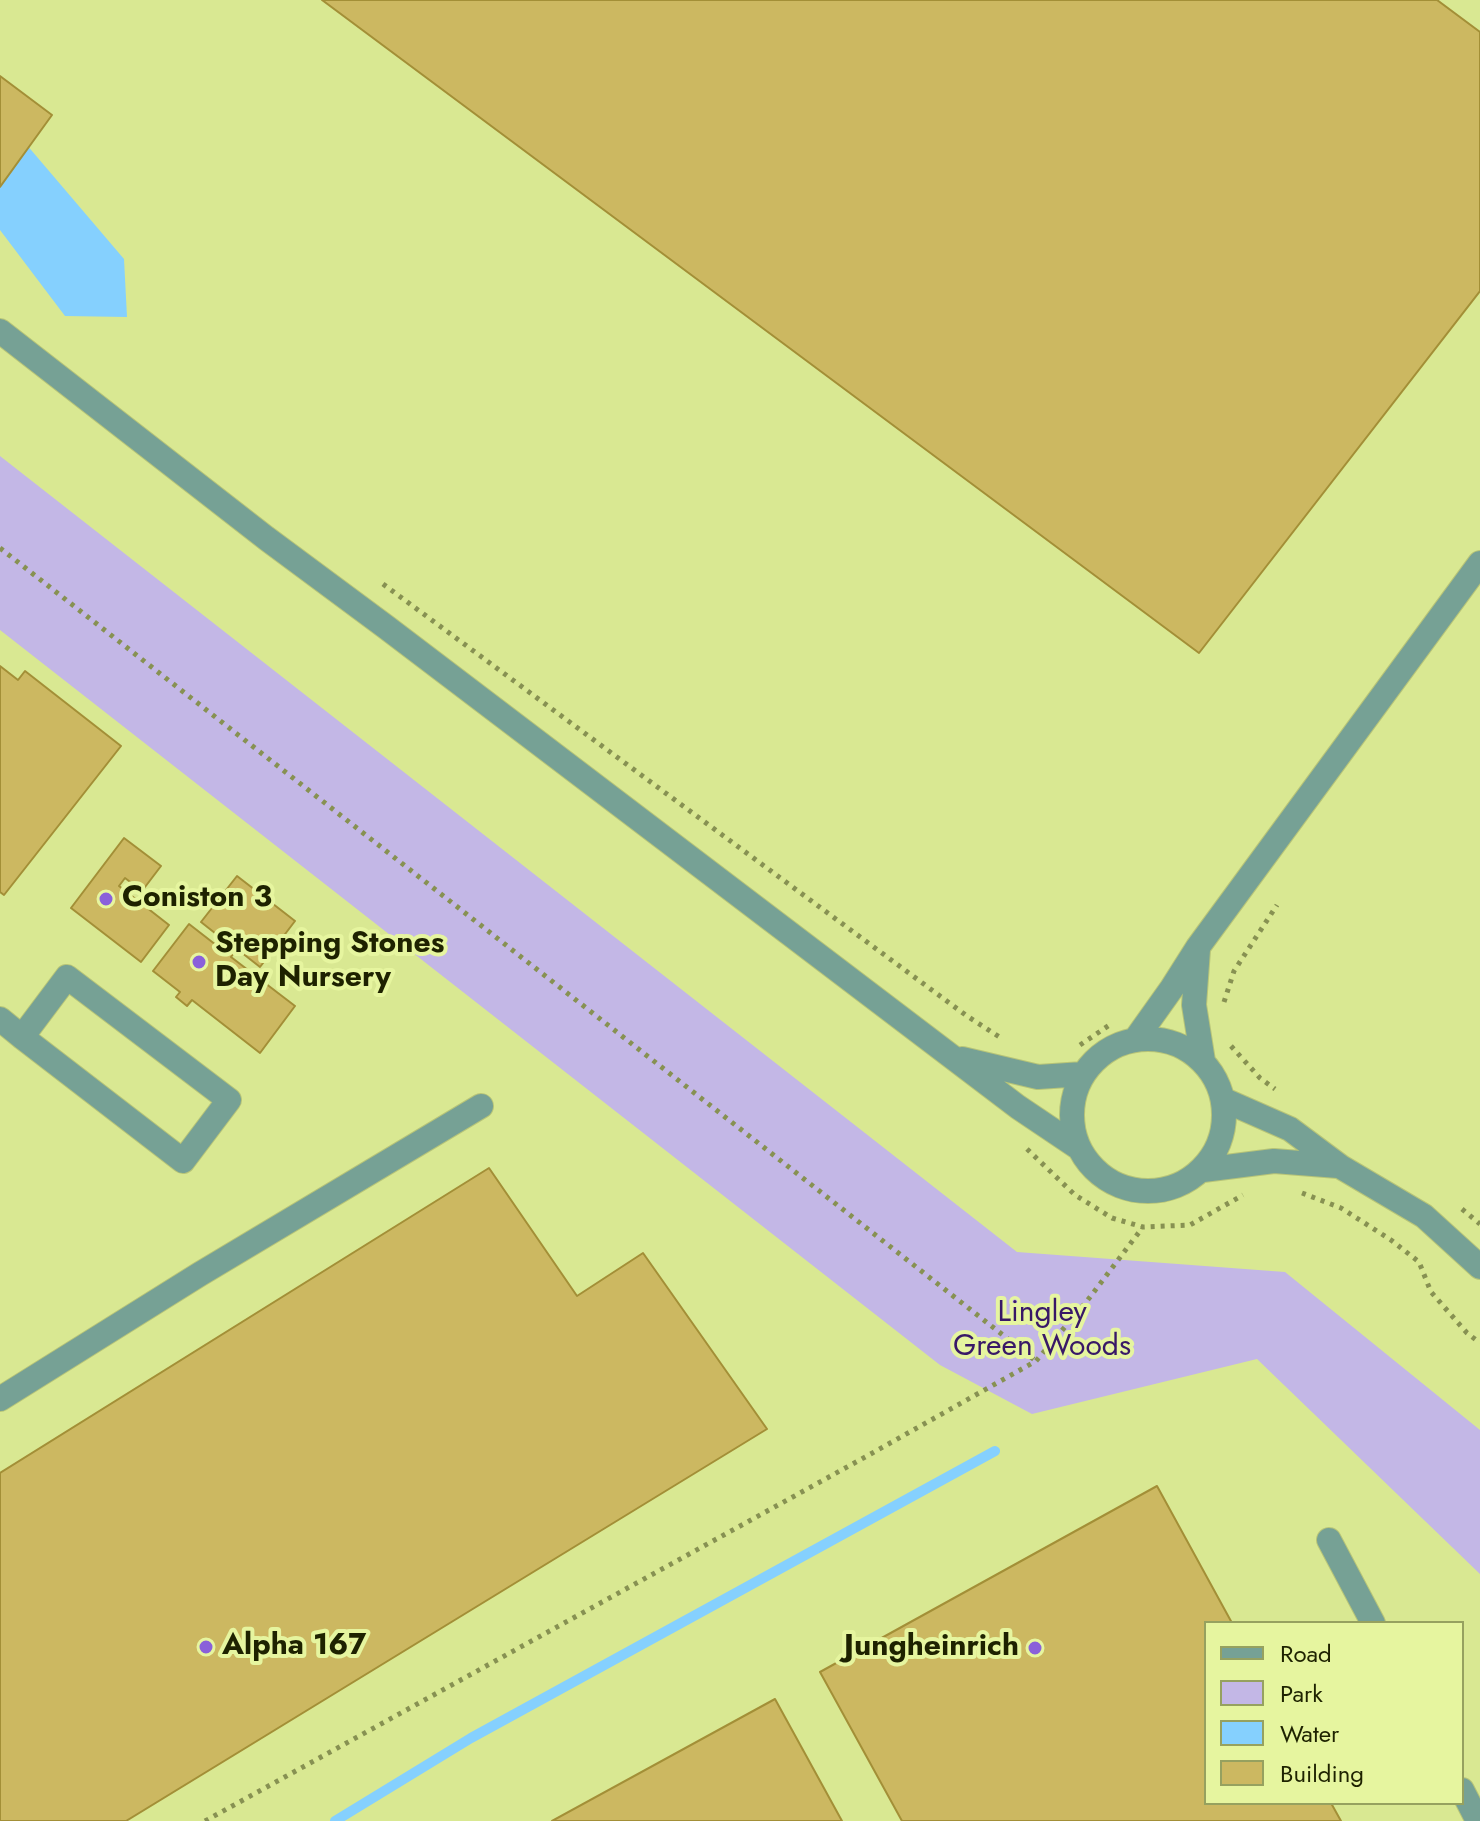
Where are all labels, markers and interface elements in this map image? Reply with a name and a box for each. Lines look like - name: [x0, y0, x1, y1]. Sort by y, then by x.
- place label: Coniston 3: [122, 881, 272, 917]
- marker: Coniston 3: [97, 890, 115, 908]
- place label: Stepping Stones Day Nursery: [215, 927, 444, 998]
- marker: Stepping Stones Day Nursery: [190, 953, 208, 971]
- park label: Lingley Green Woods: [953, 1296, 1131, 1366]
- legend: [1204, 1621, 1464, 1805]
- place label: Alpha 167: [222, 1629, 366, 1665]
- place label: Jungheinrich: [844, 1630, 1019, 1666]
- text: Road: [1280, 1636, 1332, 1671]
- marker: Alpha 167: [197, 1638, 215, 1656]
- marker: Jungheinrich: [1026, 1639, 1044, 1657]
- text: Park: [1280, 1676, 1323, 1711]
- text: Water: [1280, 1716, 1339, 1751]
- text: Building: [1280, 1756, 1364, 1791]

